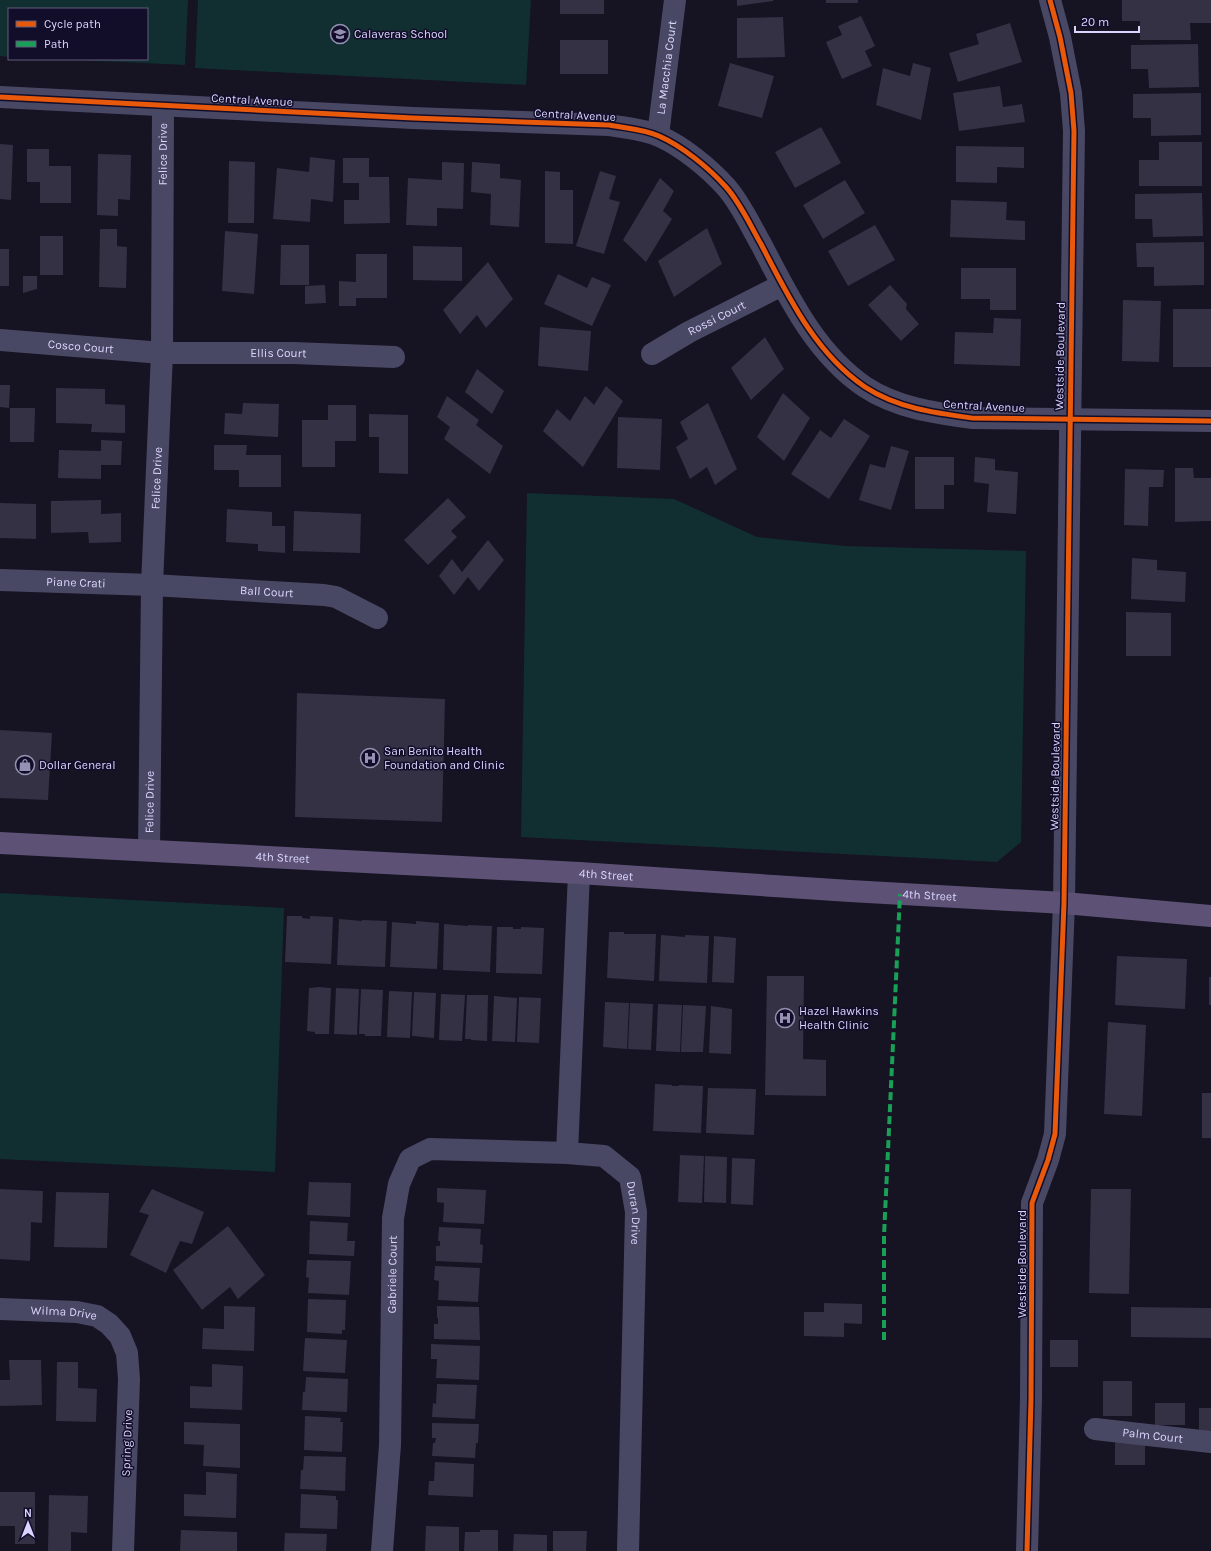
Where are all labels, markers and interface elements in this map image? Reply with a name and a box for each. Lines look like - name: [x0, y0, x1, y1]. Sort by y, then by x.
- legend: [8, 8, 148, 60]
- scale bar: [1075, 8, 1139, 34]
- text: 20 m: [1081, 15, 1109, 29]
- text: Cycle path: [44, 17, 101, 31]
- street label: La Macchia Court: [654, 19, 679, 115]
- school or university icon: Calaveras School: [329, 23, 351, 45]
- place label: Calaveras School: [354, 27, 447, 41]
- text: Path: [44, 37, 69, 51]
- street label: Central Avenue: [211, 91, 293, 109]
- street label: Central Avenue: [534, 106, 616, 124]
- street label: Felice Drive: [156, 123, 170, 185]
- street label: Rossi Court: [685, 297, 748, 339]
- street label: Westside Boulevard: [1052, 302, 1068, 410]
- street label: Cosco Court: [47, 337, 115, 356]
- street label: Ellis Court: [250, 346, 307, 361]
- street label: Central Avenue: [943, 397, 1025, 415]
- street label: Felice Drive: [148, 447, 165, 510]
- street label: Piane Crati: [46, 575, 106, 590]
- street label: Ball Court: [239, 583, 294, 600]
- street label: Westside Boulevard: [1047, 722, 1063, 830]
- place label: San Benito Health Foundation and Clinic: [384, 744, 505, 772]
- hospital icon: San Benito Health Foundation and Clinic: [359, 747, 381, 769]
- shop icon: Dollar General: [14, 754, 36, 776]
- place label: Dollar General: [39, 758, 116, 772]
- street label: Felice Drive: [142, 771, 157, 833]
- street label: 4th Street: [255, 849, 311, 866]
- street label: 4th Street: [579, 866, 634, 884]
- street label: 4th Street: [902, 887, 957, 904]
- place label: Hazel Hawkins Health Clinic: [799, 1004, 879, 1032]
- hospital icon: Hazel Hawkins Health Clinic: [774, 1007, 796, 1029]
- street label: Duran Drive: [624, 1180, 643, 1245]
- street label: Westside Boulevard: [1015, 1210, 1029, 1318]
- street label: Gabriele Court: [385, 1235, 400, 1313]
- street label: Wilma Drive: [30, 1303, 98, 1323]
- street label: Spring Drive: [119, 1409, 135, 1477]
- street label: Palm Court: [1122, 1425, 1184, 1446]
- north arrow: [8, 1503, 48, 1543]
- text: N: [24, 1507, 32, 1520]

